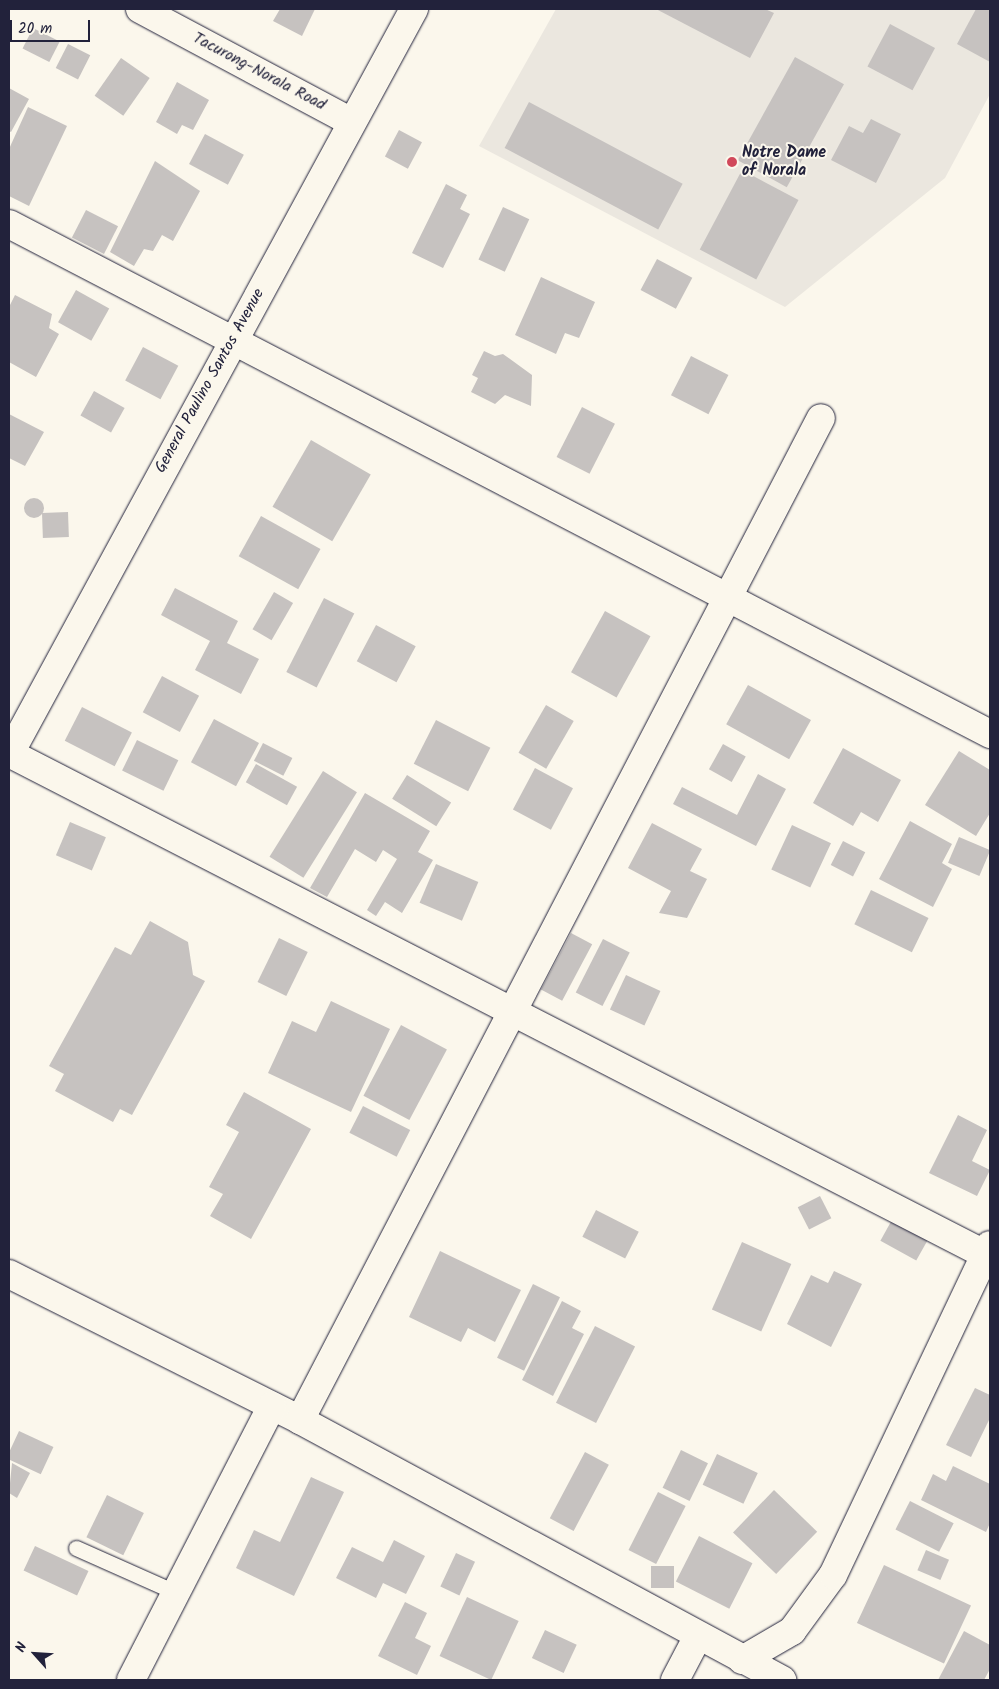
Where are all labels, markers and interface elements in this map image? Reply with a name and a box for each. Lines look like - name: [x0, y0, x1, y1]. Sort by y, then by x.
- scale bar: [12, 10, 92, 42]
- text: 20 m: [18, 17, 52, 41]
- street label: Tacurong-Norala Road: [189, 29, 329, 115]
- place label: Notre Dame of Norala: [742, 143, 826, 181]
- marker: Notre Dame of Norala: [726, 156, 738, 168]
- street label: General Paulino Santos Avenue: [151, 285, 269, 477]
- north arrow: [10, 1629, 60, 1679]
- text: N: [10, 1639, 33, 1656]

